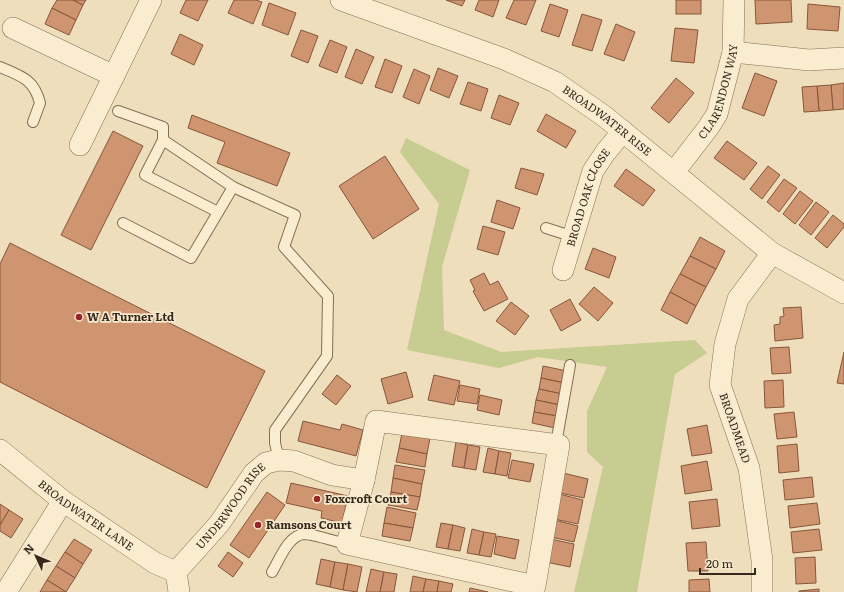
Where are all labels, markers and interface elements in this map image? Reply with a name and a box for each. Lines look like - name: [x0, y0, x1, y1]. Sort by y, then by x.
- street label: CLARENDON WAY: [694, 44, 740, 142]
- street label: BROADWATER RISE: [560, 81, 656, 159]
- street label: BROAD OAK CLOSE: [562, 144, 613, 248]
- place label: W A Turner Ltd: [87, 308, 174, 324]
- marker: W A Turner Ltd: [74, 312, 84, 322]
- street label: BROADMEAD: [716, 390, 755, 465]
- street label: UNDERWOOD RISE: [191, 458, 268, 552]
- street label: BROADWATER LANE: [35, 475, 137, 554]
- place label: Foxcroft Court: [325, 490, 407, 506]
- marker: Foxcroft Court: [312, 494, 322, 504]
- place label: Ramsons Court: [266, 516, 352, 532]
- marker: Ramsons Court: [253, 520, 263, 530]
- north arrow: [16, 536, 56, 576]
- text: N: [19, 539, 37, 557]
- scale bar: [700, 550, 755, 576]
- text: 20 m: [706, 554, 733, 572]

